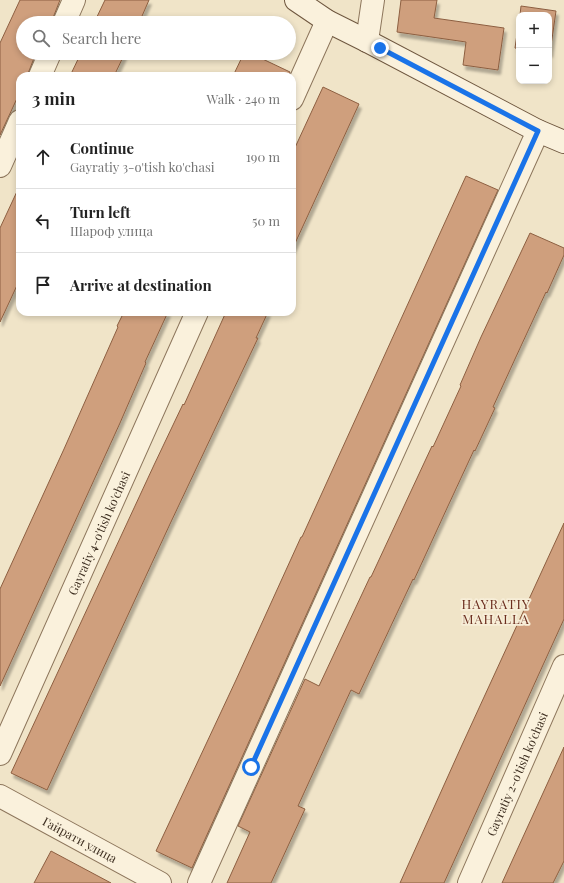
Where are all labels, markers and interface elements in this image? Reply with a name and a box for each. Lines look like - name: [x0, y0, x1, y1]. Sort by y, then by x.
- map controls: [516, 12, 552, 84]
- button: +: [516, 12, 552, 48]
- search box: [16, 16, 296, 60]
- icon: search: [30, 27, 52, 49]
- text: Search here: [62, 28, 141, 48]
- route end: [371, 39, 389, 57]
- button: −: [516, 48, 552, 84]
- text: 3 min: [32, 87, 75, 109]
- text: Walk · 240 m: [207, 90, 280, 107]
- text: Continue: [70, 138, 134, 158]
- icon: ahead: [32, 146, 54, 168]
- text: 190 m: [246, 148, 280, 165]
- text: Gayratiy 3-o'tish ko'chasi: [70, 158, 215, 175]
- text: Turn left: [70, 202, 131, 222]
- icon: left: [32, 210, 54, 232]
- text: 50 m: [252, 212, 280, 229]
- text: Шароф улица: [70, 222, 153, 239]
- icon: arrive: [32, 274, 54, 296]
- text: Arrive at destination: [70, 275, 212, 295]
- street label: Gayratiy 4-o'tish ko'chasi: [64, 468, 133, 597]
- district label: HAYRATIY MAHALLA: [461, 595, 531, 627]
- street label: Gayratiy 2-o'tish ko'chasi: [483, 709, 551, 839]
- route start: [242, 758, 260, 776]
- street label: Гайрати улица: [40, 813, 120, 866]

